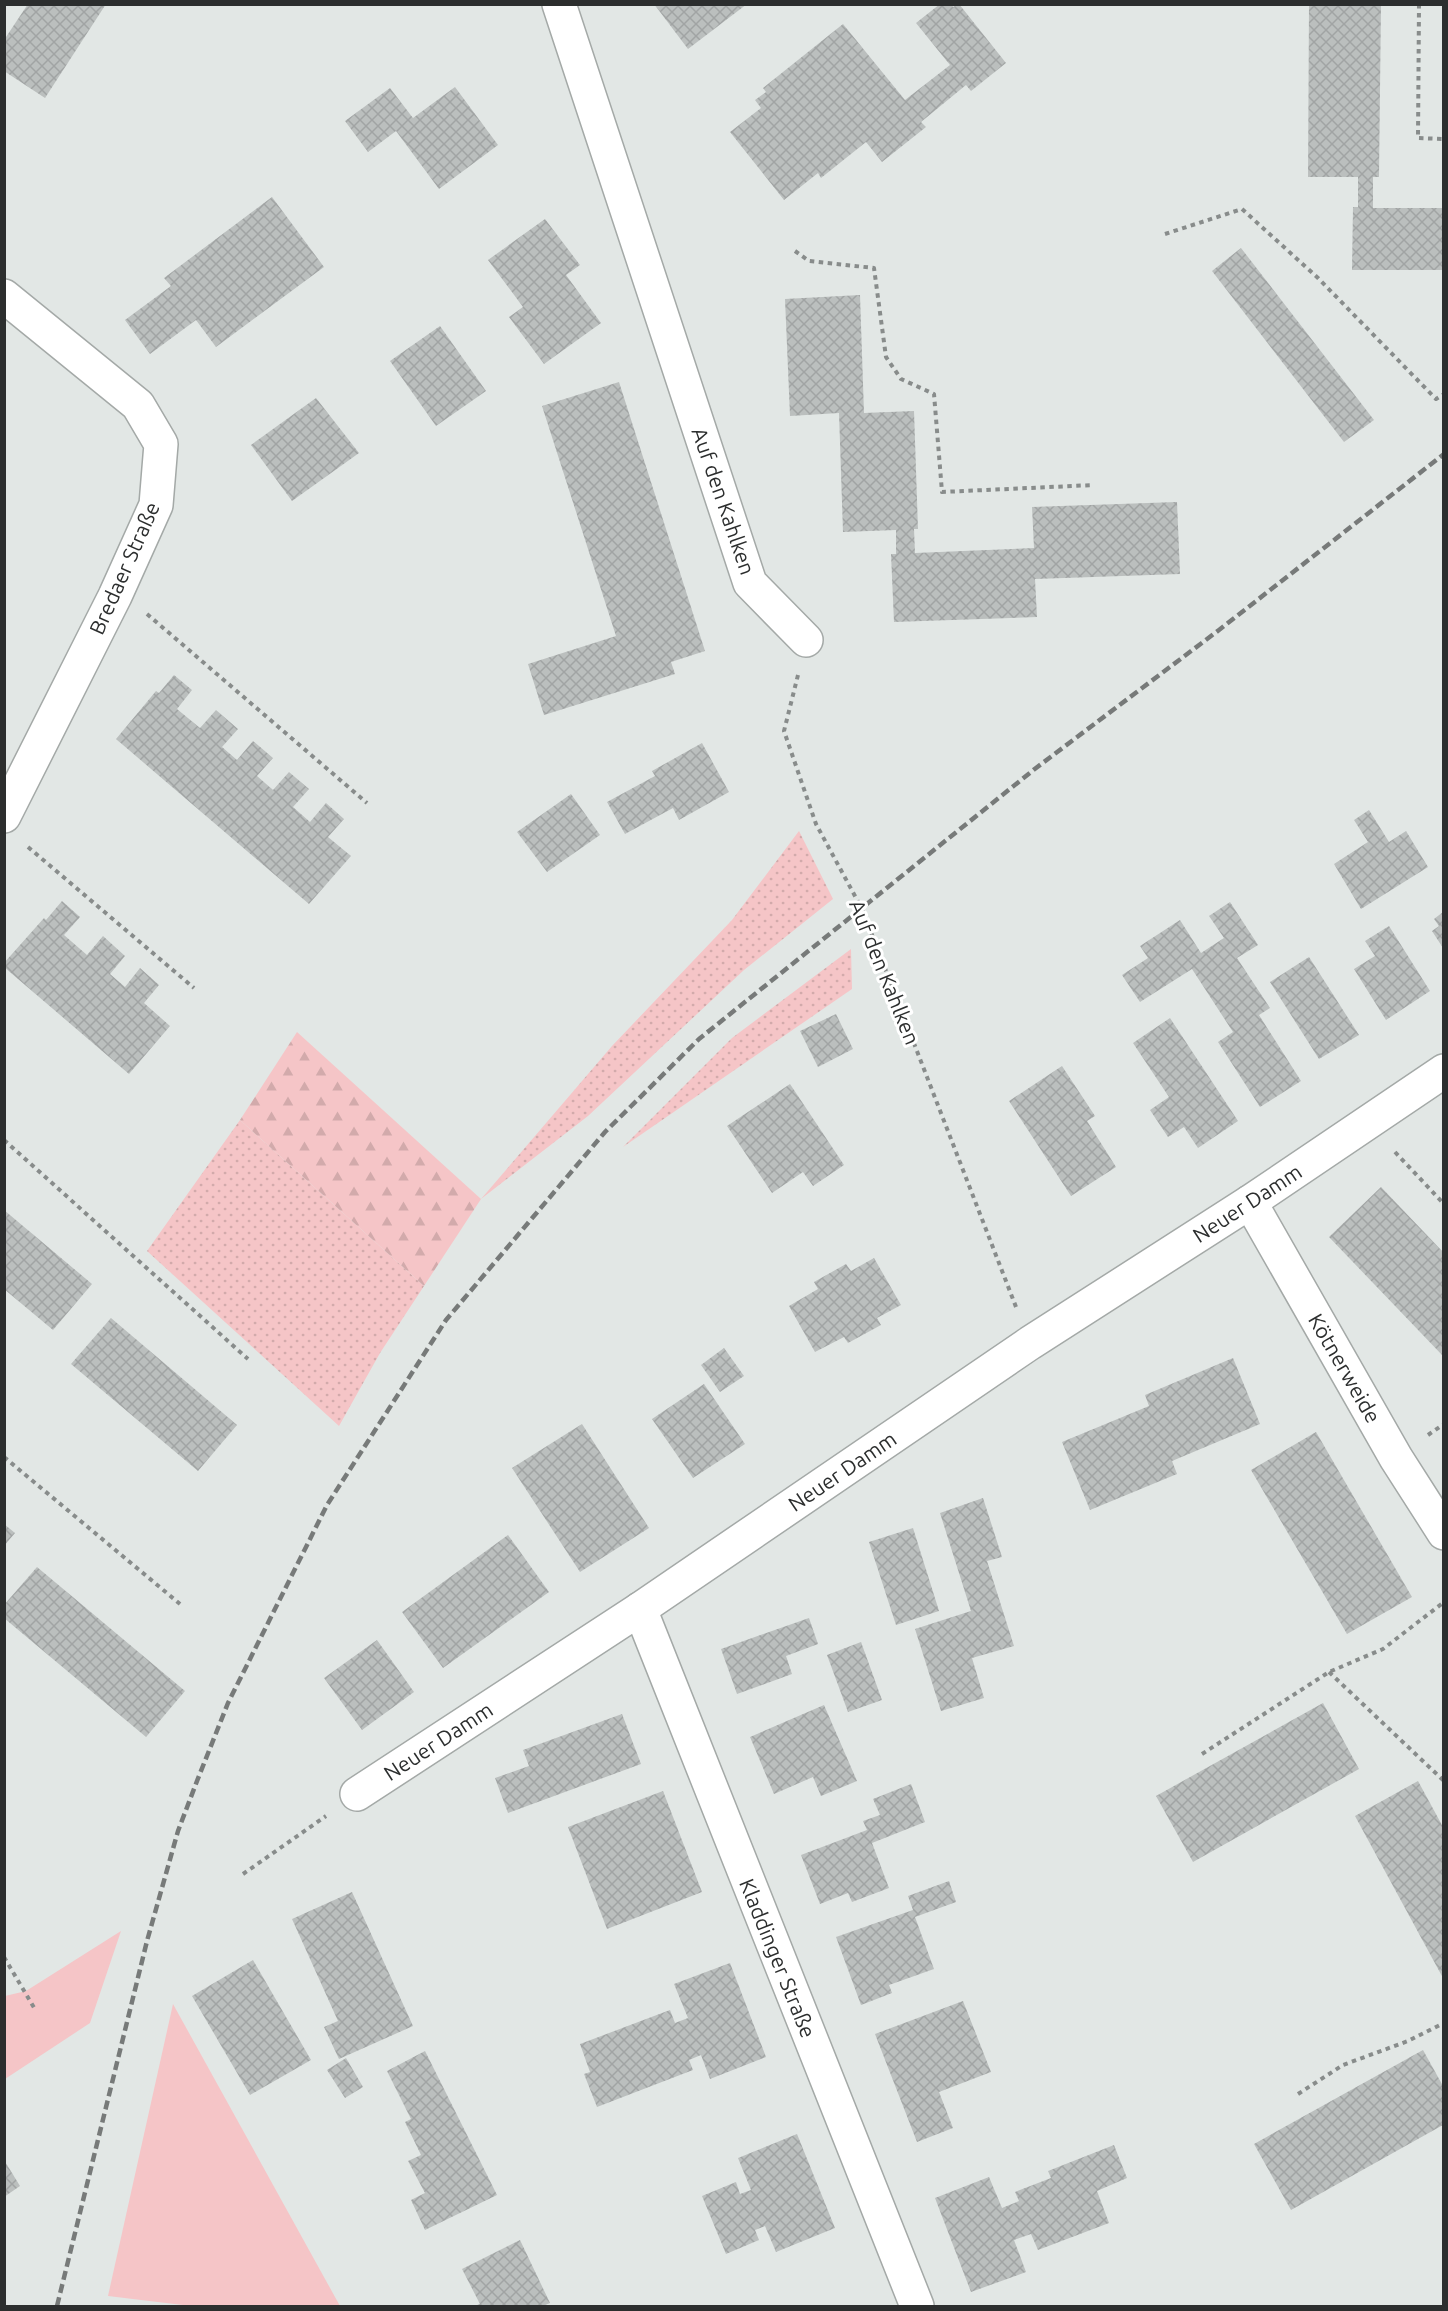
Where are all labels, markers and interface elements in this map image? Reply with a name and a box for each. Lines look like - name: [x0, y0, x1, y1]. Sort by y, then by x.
- street label: Auf den Kahlken: [688, 424, 760, 578]
- street label: Bredaer Straße: [84, 498, 164, 638]
- street label: Auf den Kahlken: [845, 896, 925, 1048]
- street label: Neuer Damm: [1188, 1159, 1306, 1247]
- street label: Kötnerweide: [1304, 1309, 1386, 1427]
- street label: Neuer Damm: [784, 1426, 900, 1516]
- street label: Neuer Damm: [379, 1697, 497, 1785]
- street label: Kladdinger Straße: [735, 1875, 821, 2041]

